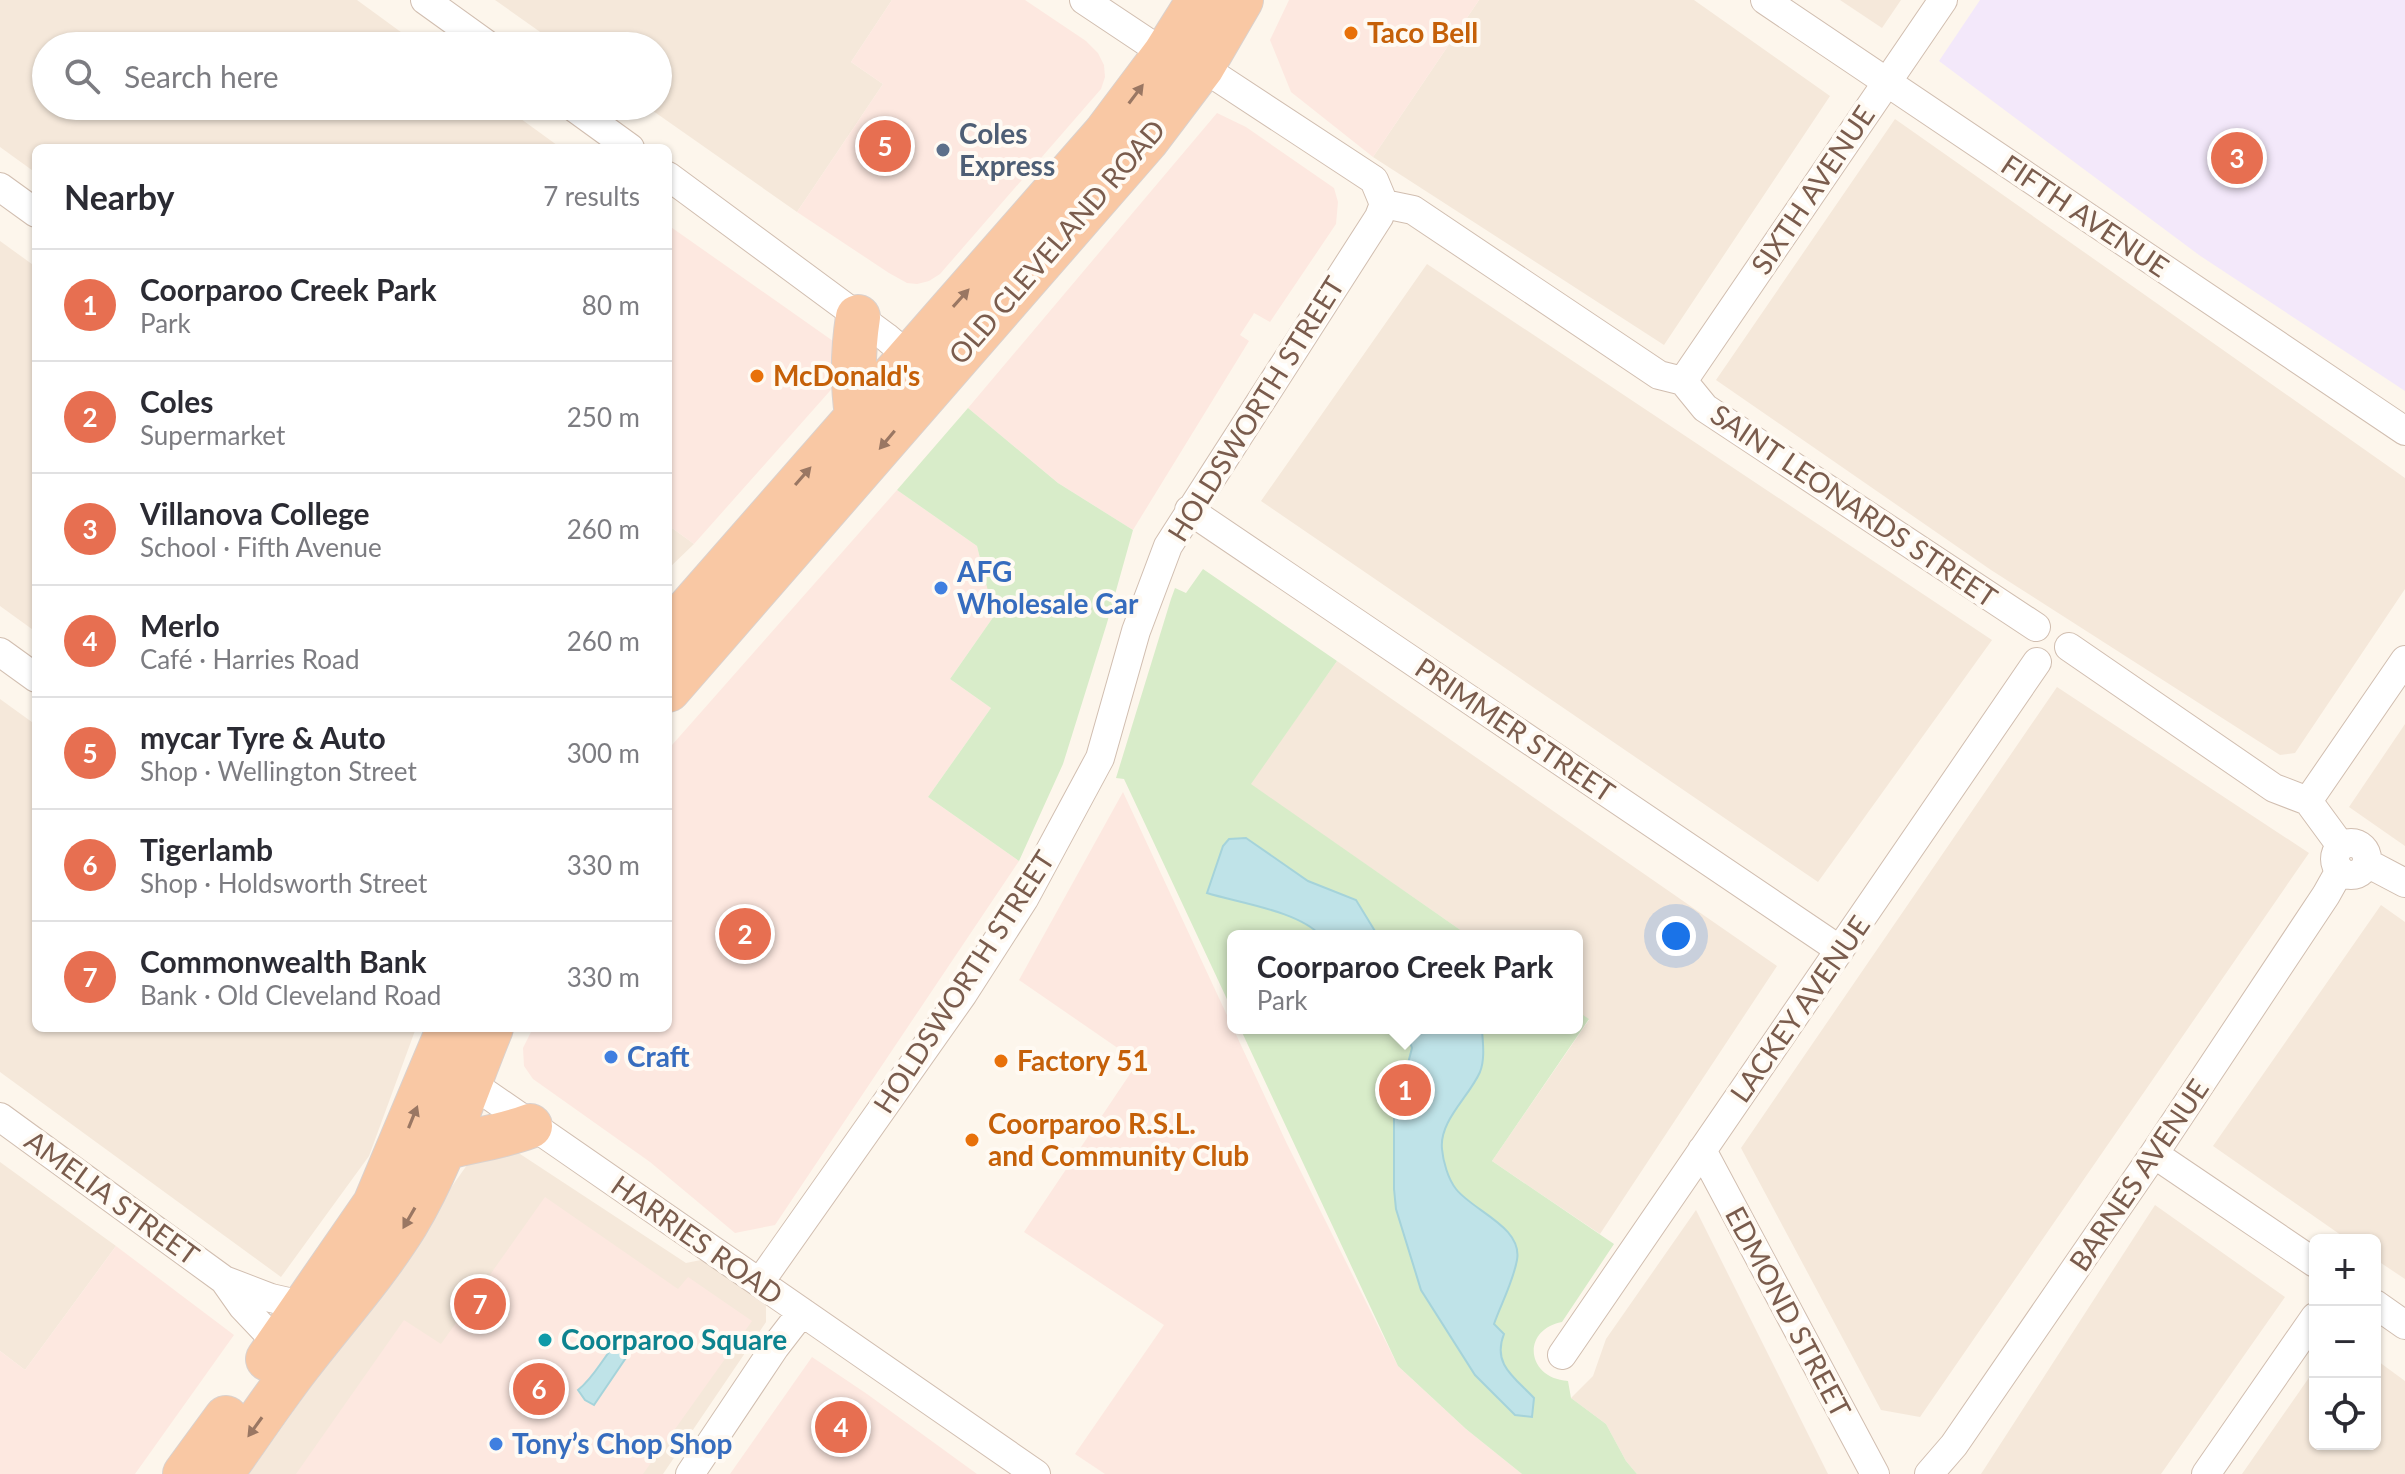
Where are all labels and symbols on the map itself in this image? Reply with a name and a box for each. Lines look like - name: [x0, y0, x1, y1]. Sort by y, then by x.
- place label: Taco Bell: [1367, 15, 1478, 49]
- marker: Taco Bell: [1342, 24, 1360, 42]
- one-way arrow: [1127, 84, 1143, 105]
- street label: SIXTH AVENUE: [1743, 99, 1881, 280]
- street label: OLD CLEVELAND ROAD: [941, 112, 1172, 370]
- pin: 5: [859, 116, 911, 176]
- place label: Coles Express: [959, 116, 1055, 182]
- pin: 3: [2211, 128, 2263, 188]
- marker: Coles Express: [934, 141, 952, 159]
- street label: FIFTH AVENUE: [1995, 147, 2176, 284]
- street label: HOLDSWORTH STREET: [1160, 269, 1351, 547]
- one-way arrow: [952, 289, 969, 309]
- place label: McDonald's: [773, 358, 920, 392]
- marker: McDonald's: [748, 367, 766, 385]
- street label: SAINT LEONARDS STREET: [1705, 397, 2005, 614]
- one-way arrow: [878, 431, 896, 450]
- one-way arrow: [794, 467, 812, 486]
- place label: AFG Wholesale Car: [956, 554, 1139, 620]
- marker: AFG Wholesale Car: [932, 579, 950, 597]
- street label: PRIMMER STREET: [1409, 650, 1622, 809]
- street label: HOLDSWORTH STREET: [866, 844, 1061, 1119]
- pin: 2: [719, 904, 771, 964]
- street label: LACKEY AVENUE: [1722, 909, 1876, 1108]
- your location: [1656, 916, 1696, 956]
- place label: Craft: [627, 1039, 690, 1073]
- place label: Factory 51: [1017, 1043, 1149, 1077]
- marker: Craft: [602, 1048, 620, 1066]
- marker: Factory 51: [992, 1052, 1010, 1070]
- pin: 1: [1379, 1060, 1431, 1120]
- street label: BARNES AVENUE: [2061, 1072, 2215, 1277]
- one-way arrow: [407, 1105, 420, 1129]
- place label: Coorparoo R.S.L. and Community Club: [988, 1106, 1249, 1172]
- street label: AMELIA STREET: [19, 1123, 207, 1272]
- marker: Coorparoo R.S.L. and Community Club: [963, 1131, 981, 1149]
- street label: HARRIES ROAD: [605, 1168, 790, 1311]
- street label: EDMOND STREET: [1719, 1200, 1859, 1423]
- one-way arrow: [402, 1206, 416, 1229]
- pin: 7: [454, 1274, 506, 1334]
- place label: Coorparoo Square: [561, 1322, 787, 1356]
- marker: Coorparoo Square: [536, 1331, 554, 1349]
- pin: 6: [513, 1359, 565, 1419]
- pin: 4: [815, 1397, 867, 1457]
- one-way arrow: [247, 1416, 263, 1437]
- place label: Tony’s Chop Shop: [512, 1426, 732, 1460]
- marker: Tony’s Chop Shop: [487, 1435, 505, 1453]

